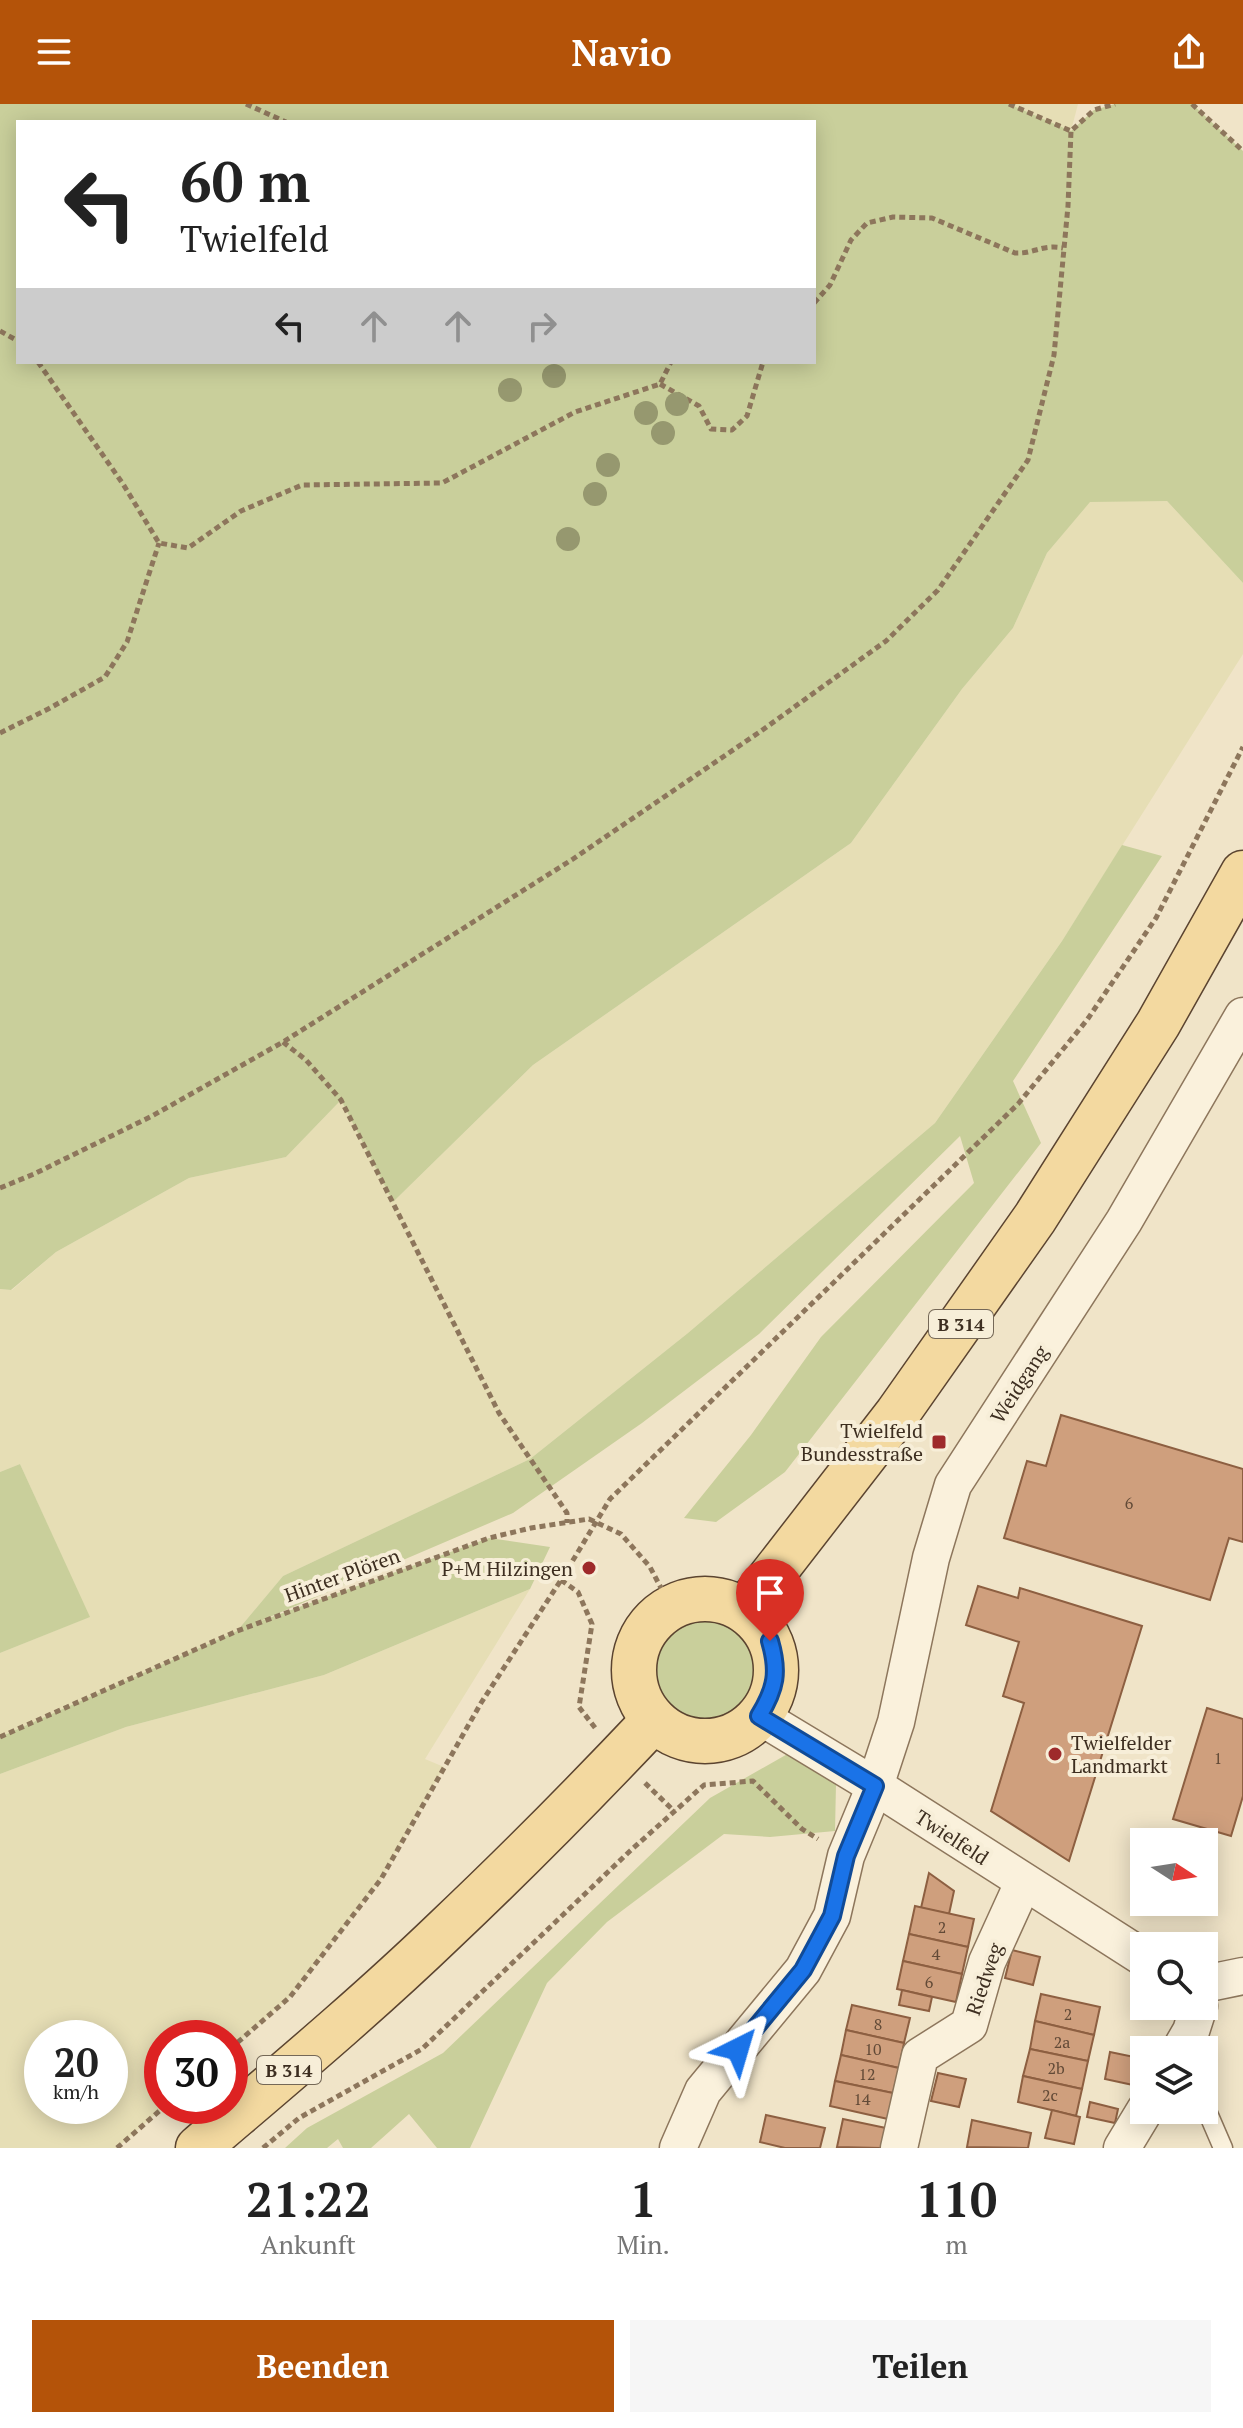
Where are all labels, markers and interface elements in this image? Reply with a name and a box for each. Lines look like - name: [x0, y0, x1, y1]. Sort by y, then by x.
- text: Navio: [571, 29, 672, 76]
- icon: menu: [32, 30, 76, 74]
- icon: share: [1167, 30, 1211, 74]
- text: 60 m: [180, 144, 310, 218]
- icon: left: [48, 152, 152, 256]
- text: Twielfeld: [180, 215, 329, 262]
- icon: left: [268, 304, 312, 348]
- icon: ahead: [352, 304, 396, 348]
- icon: ahead: [436, 304, 480, 348]
- icon: right: [520, 304, 564, 348]
- road number: B 314: [929, 1310, 993, 1338]
- street label: Weidgang: [984, 1340, 1054, 1428]
- place label: Twielfeld Bundesstraße: [801, 1417, 923, 1467]
- marker: Twielfeld Bundesstraße: [930, 1433, 948, 1451]
- house number: 6: [1125, 1492, 1134, 1514]
- street label: Hinter Plören: [280, 1542, 404, 1608]
- place label: P+M Hilzingen: [442, 1555, 573, 1582]
- marker: P+M Hilzingen: [580, 1559, 598, 1577]
- pin: [736, 1559, 804, 1641]
- icon: arrive: [748, 1571, 792, 1615]
- place label: Twielfelder Landmarkt: [1071, 1729, 1172, 1779]
- marker: Twielfelder Landmarkt: [1046, 1745, 1064, 1763]
- house number: 1: [1214, 1747, 1222, 1769]
- street label: Twielfeld: [910, 1803, 994, 1871]
- north arrow: [1130, 1828, 1218, 1916]
- map controls: [1130, 1828, 1218, 2124]
- house number: 2: [938, 1916, 946, 1938]
- button: search: [1130, 1932, 1218, 2020]
- street label: Riedweg: [959, 1939, 1009, 2019]
- house number: 4: [932, 1943, 941, 1965]
- house number: 6: [925, 1971, 934, 1993]
- house number: 2: [1064, 2003, 1072, 2025]
- position arrow: [696, 2007, 780, 2091]
- house number: 8: [874, 2013, 882, 2035]
- speed limit sign: 30: [144, 2020, 248, 2124]
- house number: 2a: [1054, 2031, 1070, 2053]
- text: 20: [53, 2035, 99, 2088]
- button: layers: [1130, 2036, 1218, 2124]
- house number: 10: [864, 2038, 882, 2060]
- road number: B 314: [257, 2056, 321, 2084]
- house number: 2b: [1047, 2057, 1065, 2079]
- house number: 12: [858, 2063, 876, 2085]
- text: km/h: [53, 2078, 99, 2105]
- house number: 2c: [1042, 2084, 1058, 2106]
- house number: 14: [853, 2088, 871, 2110]
- text: 21:22: [246, 2167, 371, 2231]
- text: 1: [630, 2167, 657, 2231]
- text: 110: [916, 2167, 997, 2231]
- text: Ankunft: [261, 2227, 356, 2261]
- text: Min.: [617, 2227, 670, 2261]
- text: m: [945, 2227, 968, 2261]
- button: Beenden: [32, 2320, 614, 2412]
- button: Teilen: [630, 2320, 1211, 2412]

